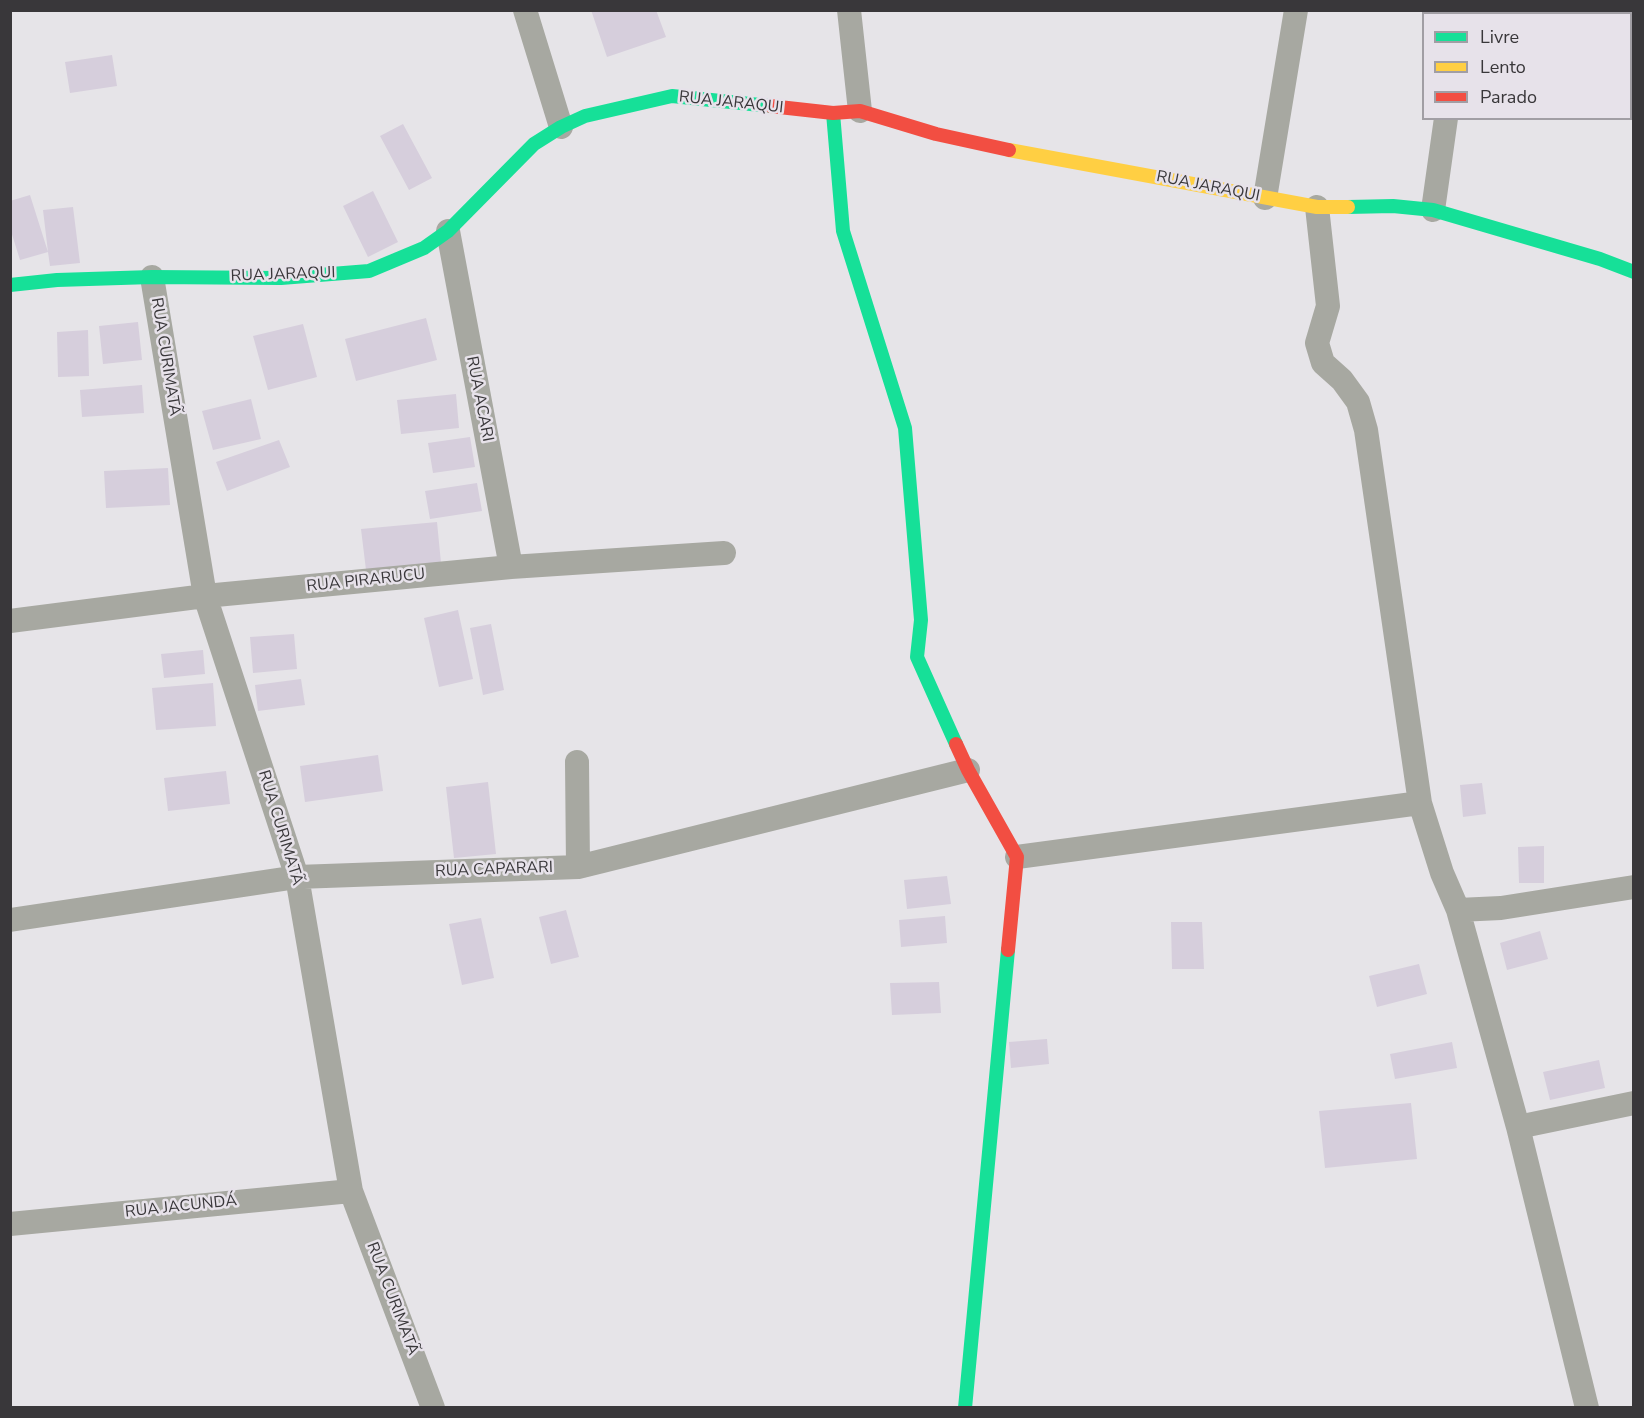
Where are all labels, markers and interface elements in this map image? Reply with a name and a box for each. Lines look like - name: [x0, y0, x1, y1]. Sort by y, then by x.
- legend: [1422, 12, 1632, 120]
- text: Livre: [1480, 25, 1519, 49]
- text: Lento: [1480, 55, 1526, 79]
- text: Parado: [1480, 85, 1537, 109]
- street label: RUA JARAQUI: [678, 88, 784, 118]
- street label: RUA JARAQUI: [1155, 168, 1261, 206]
- street label: RUA JARAQUI: [230, 264, 336, 286]
- street label: RUA CURIMATÃ: [146, 297, 184, 417]
- street label: RUA ACARI: [461, 355, 497, 443]
- street label: RUA PIRARUCU: [306, 565, 426, 597]
- street label: RUA CURIMATÃ: [253, 768, 307, 888]
- street label: RUA CAPARARI: [435, 858, 553, 882]
- street label: RUA JACUNDÁ: [124, 1192, 238, 1222]
- street label: RUA CURIMATÃ: [362, 1240, 422, 1358]

